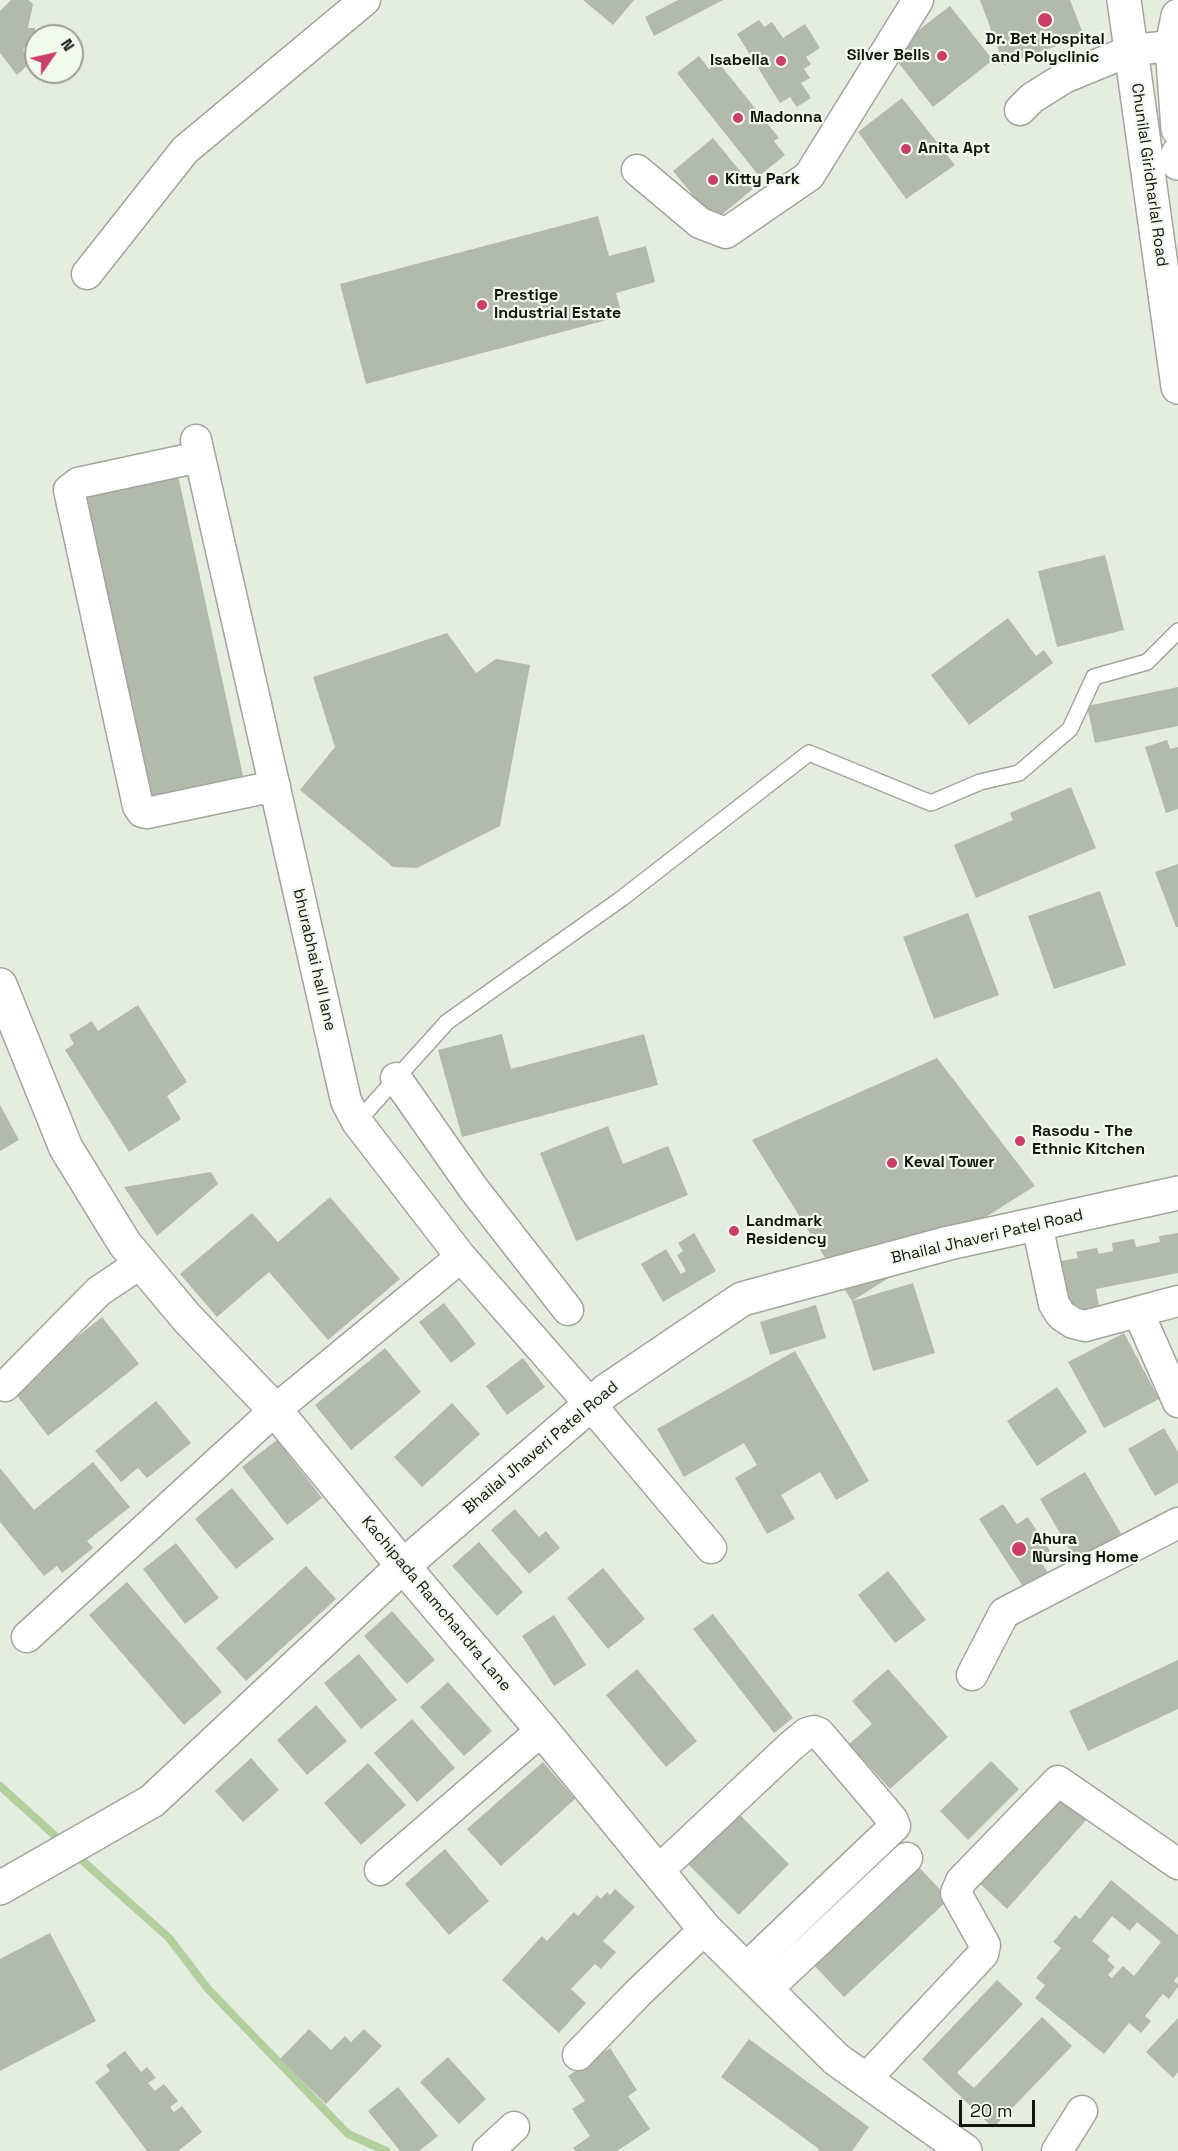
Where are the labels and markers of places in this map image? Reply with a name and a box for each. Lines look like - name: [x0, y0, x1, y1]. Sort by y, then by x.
- marker: Dr. Bet Hospital and Polyclinic: [1036, 11, 1054, 29]
- place label: Dr. Bet Hospital and Polyclinic: [985, 30, 1105, 68]
- place label: Silver Bells: [847, 46, 930, 66]
- marker: Silver Bells: [935, 49, 949, 63]
- place label: Isabella: [710, 51, 769, 71]
- marker: Isabella: [774, 54, 788, 68]
- place label: Madonna: [750, 108, 822, 128]
- marker: Madonna: [731, 111, 745, 125]
- place label: Anita Apt: [918, 139, 990, 159]
- marker: Anita Apt: [899, 142, 913, 156]
- place label: Kitty Park: [725, 170, 800, 190]
- marker: Kitty Park: [706, 173, 720, 187]
- place label: Prestige Industrial Estate: [494, 286, 621, 324]
- marker: Prestige Industrial Estate: [475, 298, 489, 312]
- place label: Rasodu - The Ethnic Kitchen: [1032, 1122, 1145, 1160]
- marker: Rasodu - The Ethnic Kitchen: [1013, 1134, 1027, 1148]
- place label: Keval Tower: [904, 1153, 995, 1173]
- marker: Keval Tower: [885, 1156, 899, 1170]
- place label: Landmark Residency: [746, 1212, 827, 1250]
- marker: Landmark Residency: [727, 1224, 741, 1238]
- place label: Ahura Nursing Home: [1032, 1530, 1139, 1568]
- marker: Ahura Nursing Home: [1010, 1540, 1028, 1558]

